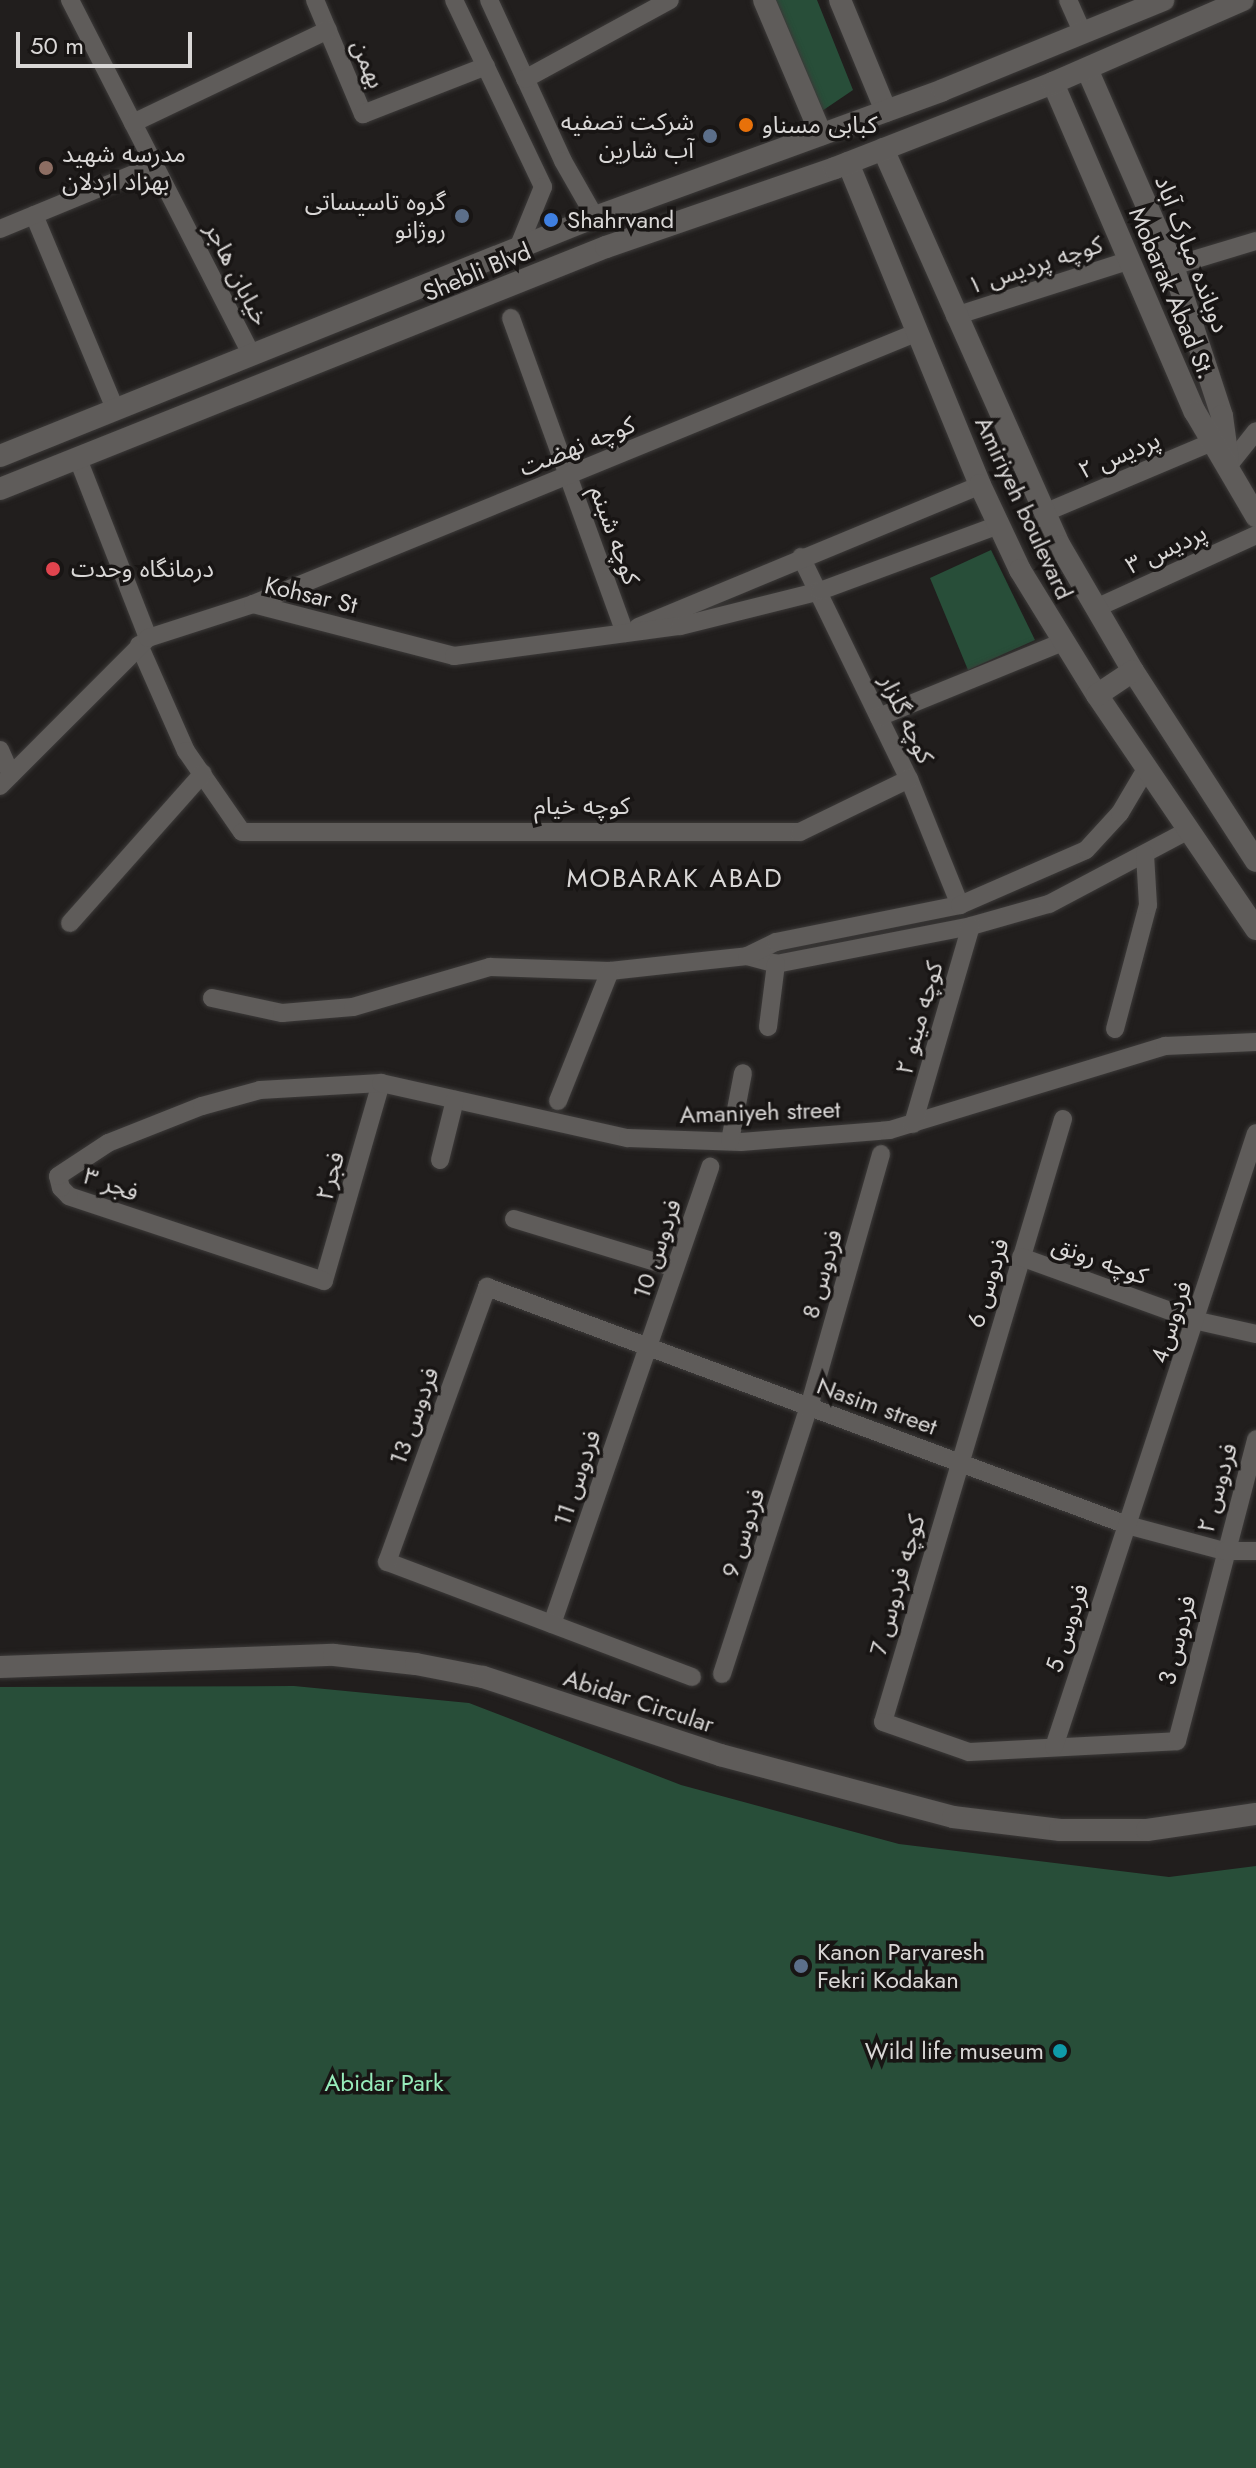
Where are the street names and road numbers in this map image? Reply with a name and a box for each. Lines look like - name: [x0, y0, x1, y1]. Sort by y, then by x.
- street label: بهمن: [345, 35, 391, 93]
- street label: دوبانده مبارک آباد: [1149, 171, 1235, 337]
- street label: Mobarak Abad St.: [1123, 203, 1221, 383]
- street label: خیابان هاجر: [199, 218, 275, 330]
- street label: کوچه پردیس ۱: [964, 230, 1106, 300]
- street label: Shebli Blvd: [419, 236, 535, 308]
- street label: کوچه نهضت: [515, 410, 639, 482]
- street label: Amiriyeh boulevard: [969, 412, 1079, 604]
- street label: پردیس ۲: [1074, 425, 1164, 485]
- street label: کوچه شبنم: [584, 482, 646, 588]
- street label: پردیس ۳: [1121, 518, 1211, 580]
- street label: Kohsar St: [262, 570, 360, 620]
- street label: کوچه گلزار: [874, 670, 940, 768]
- street label: کوچه خیام: [534, 792, 630, 820]
- street label: کوچه مینو ۲: [889, 958, 949, 1078]
- street label: Amaniyeh street: [679, 1095, 841, 1129]
- street label: فجر۲: [309, 1148, 351, 1204]
- street label: فجر ۳: [80, 1161, 142, 1207]
- street label: فردوس 10: [627, 1196, 687, 1302]
- street label: فردوس 8: [796, 1226, 848, 1322]
- street label: کوچه رونق: [1048, 1229, 1152, 1291]
- street label: فردوس 6: [961, 1235, 1015, 1331]
- street label: فردوس4: [1144, 1277, 1198, 1367]
- street label: فردوس 13: [383, 1363, 445, 1469]
- street label: Nasim street: [813, 1371, 941, 1441]
- street label: فردوس 11: [547, 1426, 607, 1530]
- street label: فردوس ۲: [1191, 1440, 1243, 1536]
- street label: فردوس 9: [715, 1485, 771, 1581]
- street label: کوچه فردوس 7: [863, 1511, 931, 1659]
- street label: فردوس 5: [1039, 1580, 1095, 1676]
- street label: فردوس 3: [1152, 1592, 1202, 1688]
- street label: Abidar Circular: [560, 1663, 718, 1739]

